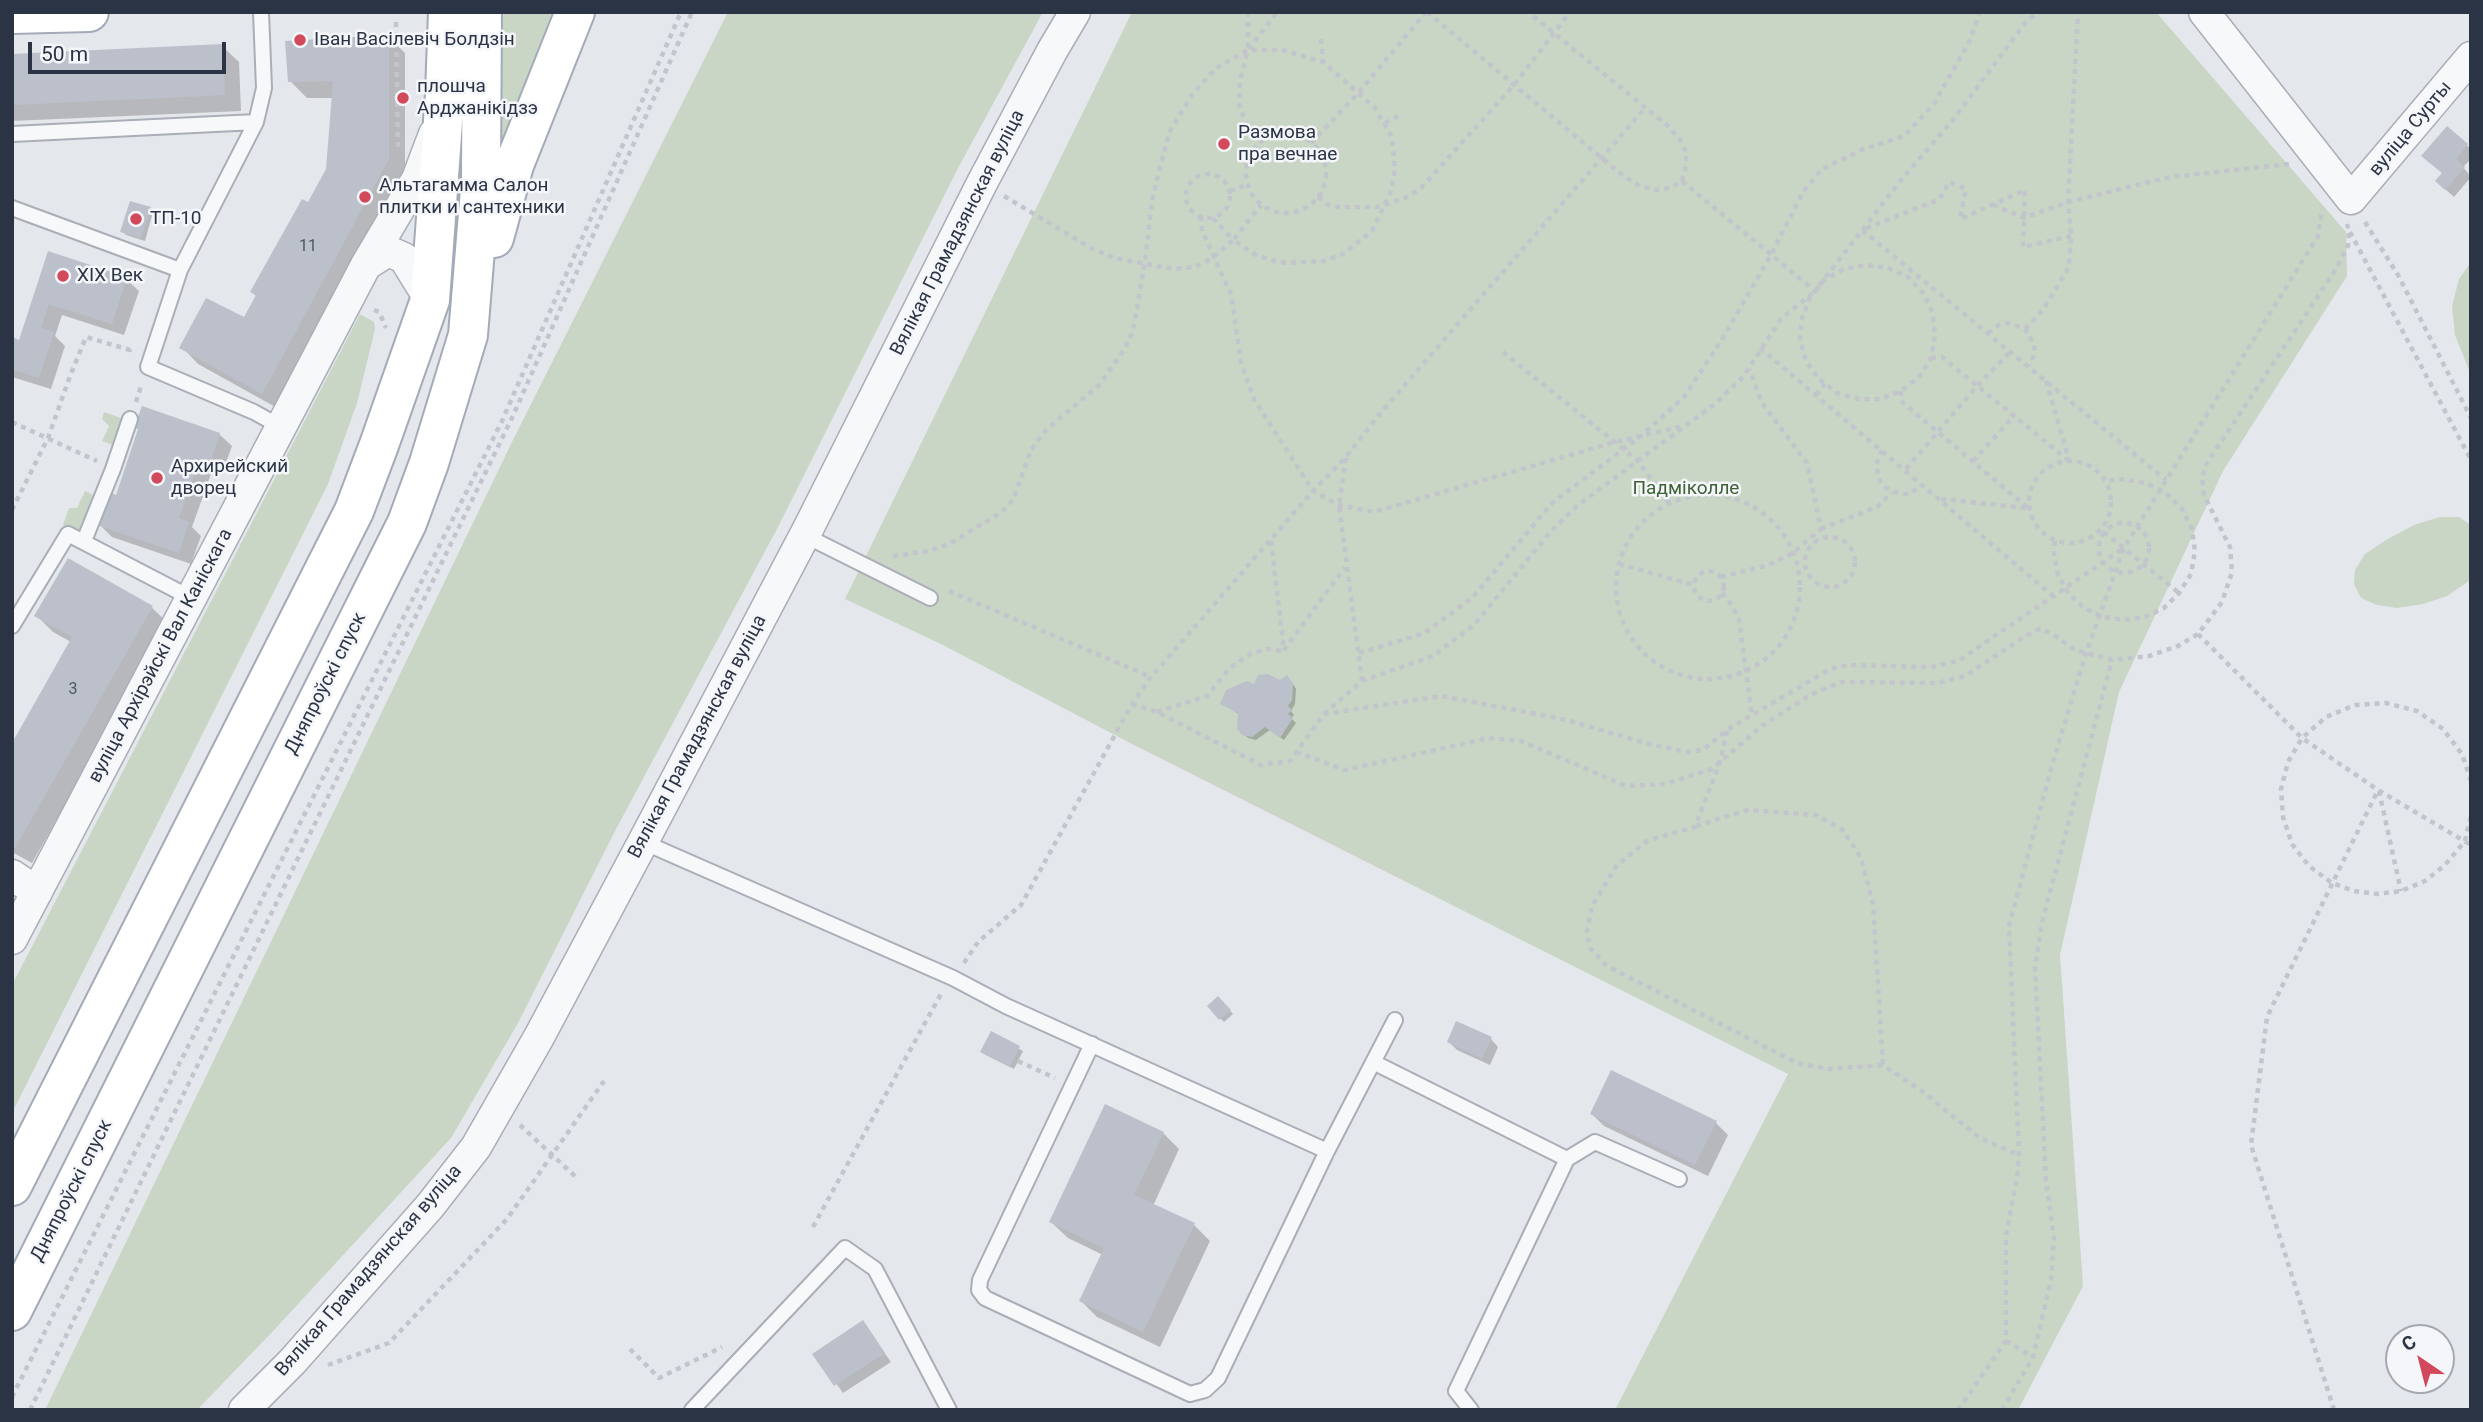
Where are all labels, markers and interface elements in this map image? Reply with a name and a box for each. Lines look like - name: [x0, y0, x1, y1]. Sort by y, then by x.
- scale bar: [32, 28, 229, 72]
- place label: Іван Васілевіч Болдзін: [314, 29, 515, 51]
- marker: Іван Васілевіч Болдзін: [292, 32, 308, 48]
- text: 50 m: [41, 42, 88, 66]
- place label: плошча Арджанікідзэ: [417, 76, 538, 120]
- street label: вуліца Сурты: [2365, 77, 2457, 181]
- marker: плошча Арджанікідзэ: [395, 90, 411, 106]
- street label: Вялікая Грамадзянская вуліца: [886, 106, 1030, 360]
- place label: Размова пра вечнае: [1238, 122, 1337, 166]
- marker: Размова пра вечнае: [1216, 136, 1232, 152]
- place label: Альтагамма Салон плитки и сантехники: [379, 175, 565, 219]
- marker: Альтагамма Салон плитки и сантехники: [357, 189, 373, 205]
- place label: ТП-10: [150, 208, 201, 230]
- marker: ТП-10: [128, 211, 144, 227]
- house number: 11: [299, 237, 317, 257]
- place label: XIX Век: [77, 265, 143, 287]
- marker: XIX Век: [55, 268, 71, 284]
- place label: Архирейский дворец: [171, 456, 288, 500]
- marker: Архирейский дворец: [149, 470, 165, 486]
- park label: Падміколле: [1633, 478, 1739, 500]
- street label: вуліца Архірэйскі Вал Каніскага: [84, 525, 238, 787]
- street label: Дняпроўскі спуск: [280, 609, 372, 759]
- street label: Вялікая Грамадзянская вуліца: [624, 611, 772, 863]
- house number: 3: [69, 680, 77, 700]
- street label: Дняпроўскі спуск: [26, 1116, 118, 1266]
- street label: Вялікая Грамадзянская вуліца: [271, 1161, 467, 1381]
- north arrow: [2385, 1324, 2455, 1394]
- text: С: [2397, 1330, 2421, 1356]

